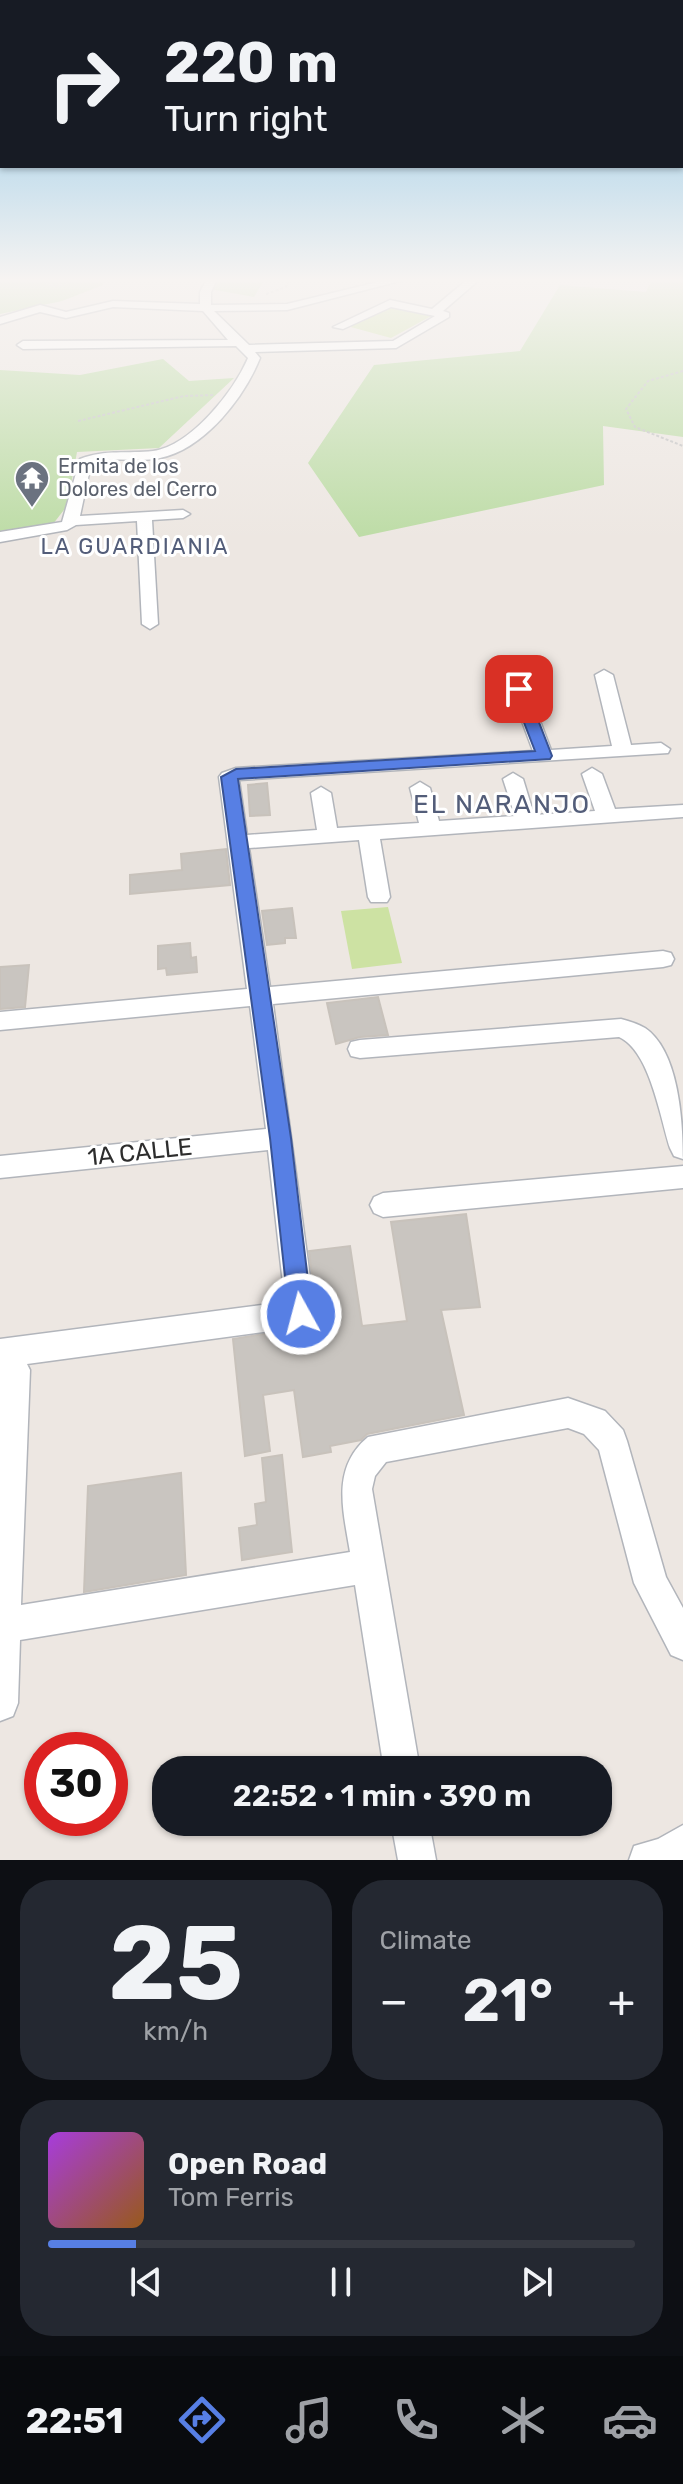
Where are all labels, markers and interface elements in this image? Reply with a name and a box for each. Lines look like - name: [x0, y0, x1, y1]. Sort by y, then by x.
- text: 220 m: [164, 30, 338, 96]
- icon: right: [32, 32, 136, 136]
- text: Turn right: [164, 97, 328, 140]
- place label: Ermita de los Dolores del Cerro: [58, 454, 217, 501]
- temple icon: Ermita de los Dolores del Cerro: [13, 459, 51, 509]
- district label: LA GUARDIANIA: [40, 533, 230, 560]
- pin: [485, 655, 553, 723]
- icon: arrive: [497, 667, 541, 711]
- district label: EL NARANJO: [413, 789, 591, 820]
- street label: 1A CALLE: [86, 1133, 194, 1171]
- position arrow: [259, 1272, 343, 1356]
- speed limit sign: 30: [24, 1732, 128, 1836]
- text: 22:52 · 1 min · 390 m: [233, 1778, 531, 1814]
- text: 25: [108, 1902, 243, 2025]
- text: Climate: [380, 1925, 472, 1956]
- text: 21°: [462, 1965, 553, 2036]
- text: −: [380, 1975, 408, 2027]
- text: +: [608, 1975, 635, 2027]
- text: km/h: [143, 2016, 208, 2047]
- text: Open Road: [168, 2146, 327, 2182]
- text: Tom Ferris: [168, 2182, 294, 2213]
- icon: previous: [124, 2260, 168, 2304]
- icon: pause: [319, 2260, 363, 2304]
- icon: next: [515, 2260, 559, 2304]
- icon: directions: [174, 2392, 230, 2448]
- icon: music: [281, 2392, 337, 2448]
- icon: phone: [388, 2392, 444, 2448]
- icon: climate: [495, 2392, 551, 2448]
- icon: car: [602, 2392, 658, 2448]
- text: 22:51: [25, 2399, 124, 2442]

